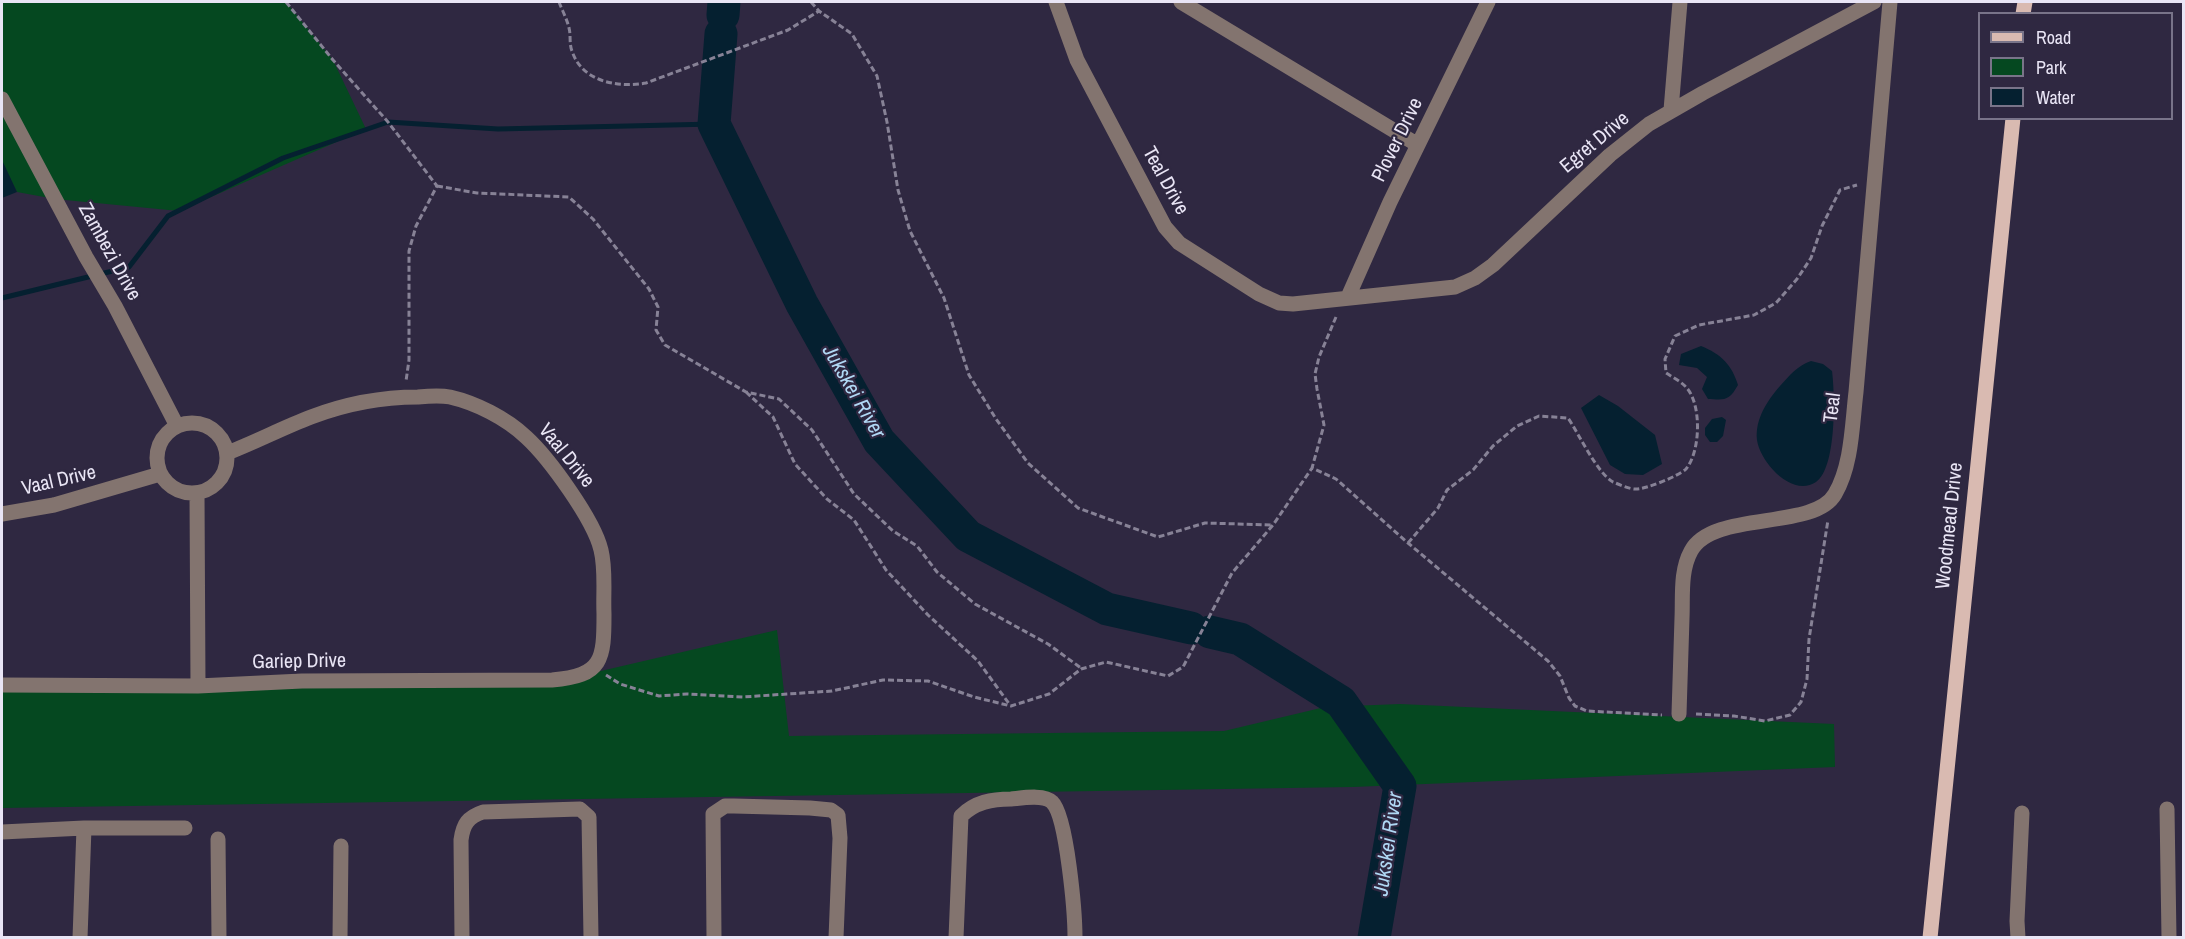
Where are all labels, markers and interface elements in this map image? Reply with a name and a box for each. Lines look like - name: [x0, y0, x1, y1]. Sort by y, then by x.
- legend: [1978, 12, 2173, 120]
- text: Road: [2036, 25, 2071, 50]
- text: Park: [2036, 55, 2066, 80]
- text: Water: [2036, 85, 2075, 110]
- street label: Plover Drive: [1367, 94, 1429, 186]
- street label: Egret Drive: [1556, 107, 1634, 179]
- street label: Teal Drive: [1137, 143, 1193, 219]
- street label: Zambezi Drive: [72, 199, 146, 305]
- water label: Jukskei River: [816, 341, 890, 443]
- street label: Teal: [1819, 392, 1847, 424]
- street label: Vaal Drive: [533, 419, 599, 493]
- street label: Vaal Drive: [20, 461, 98, 501]
- street label: Woodmead Drive: [1931, 461, 1969, 591]
- street label: Gariep Drive: [252, 649, 346, 675]
- water label: Jukskei River: [1369, 791, 1409, 897]

